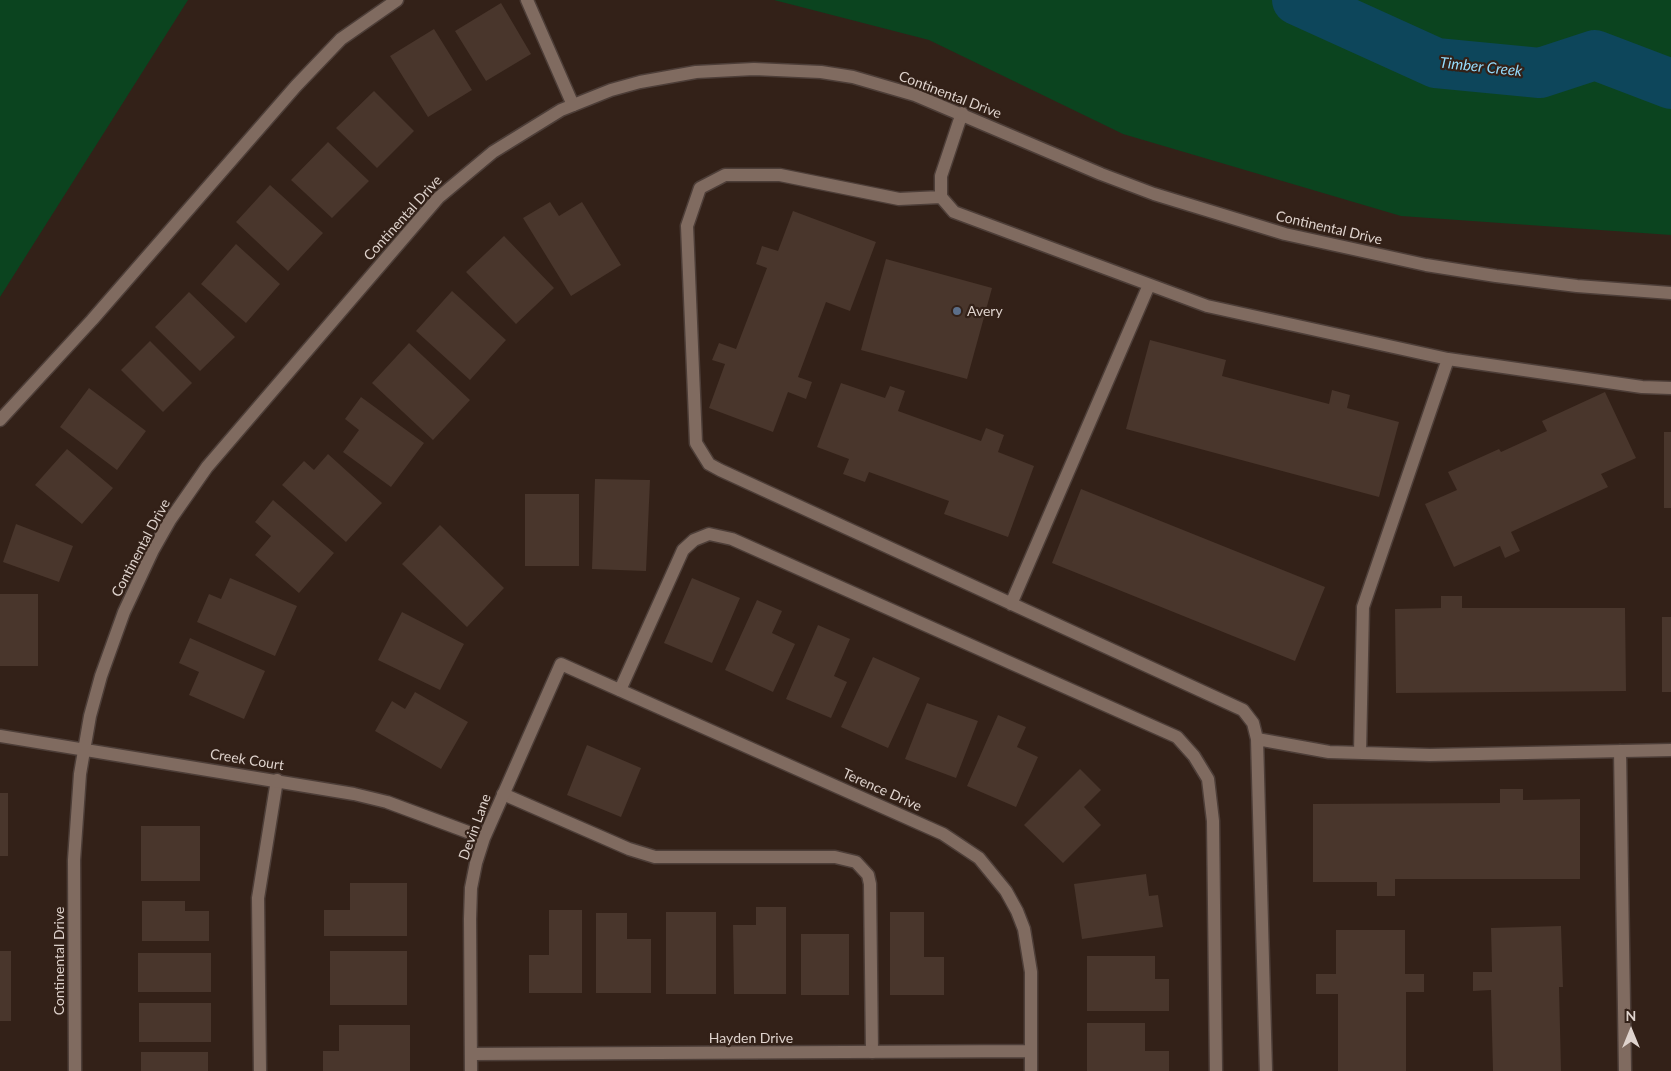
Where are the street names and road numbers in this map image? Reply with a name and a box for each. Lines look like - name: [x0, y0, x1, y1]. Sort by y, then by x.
- street label: Continental Drive: [896, 68, 1004, 122]
- street label: Continental Drive: [360, 172, 446, 264]
- street label: Continental Drive: [1274, 208, 1384, 248]
- street label: Continental Drive: [108, 496, 174, 600]
- street label: Creek Court: [209, 746, 285, 774]
- street label: Terence Drive: [840, 765, 924, 815]
- street label: Devin Lane: [455, 792, 495, 862]
- street label: Continental Drive: [51, 907, 67, 1015]
- street label: Hayden Drive: [709, 1030, 793, 1046]

